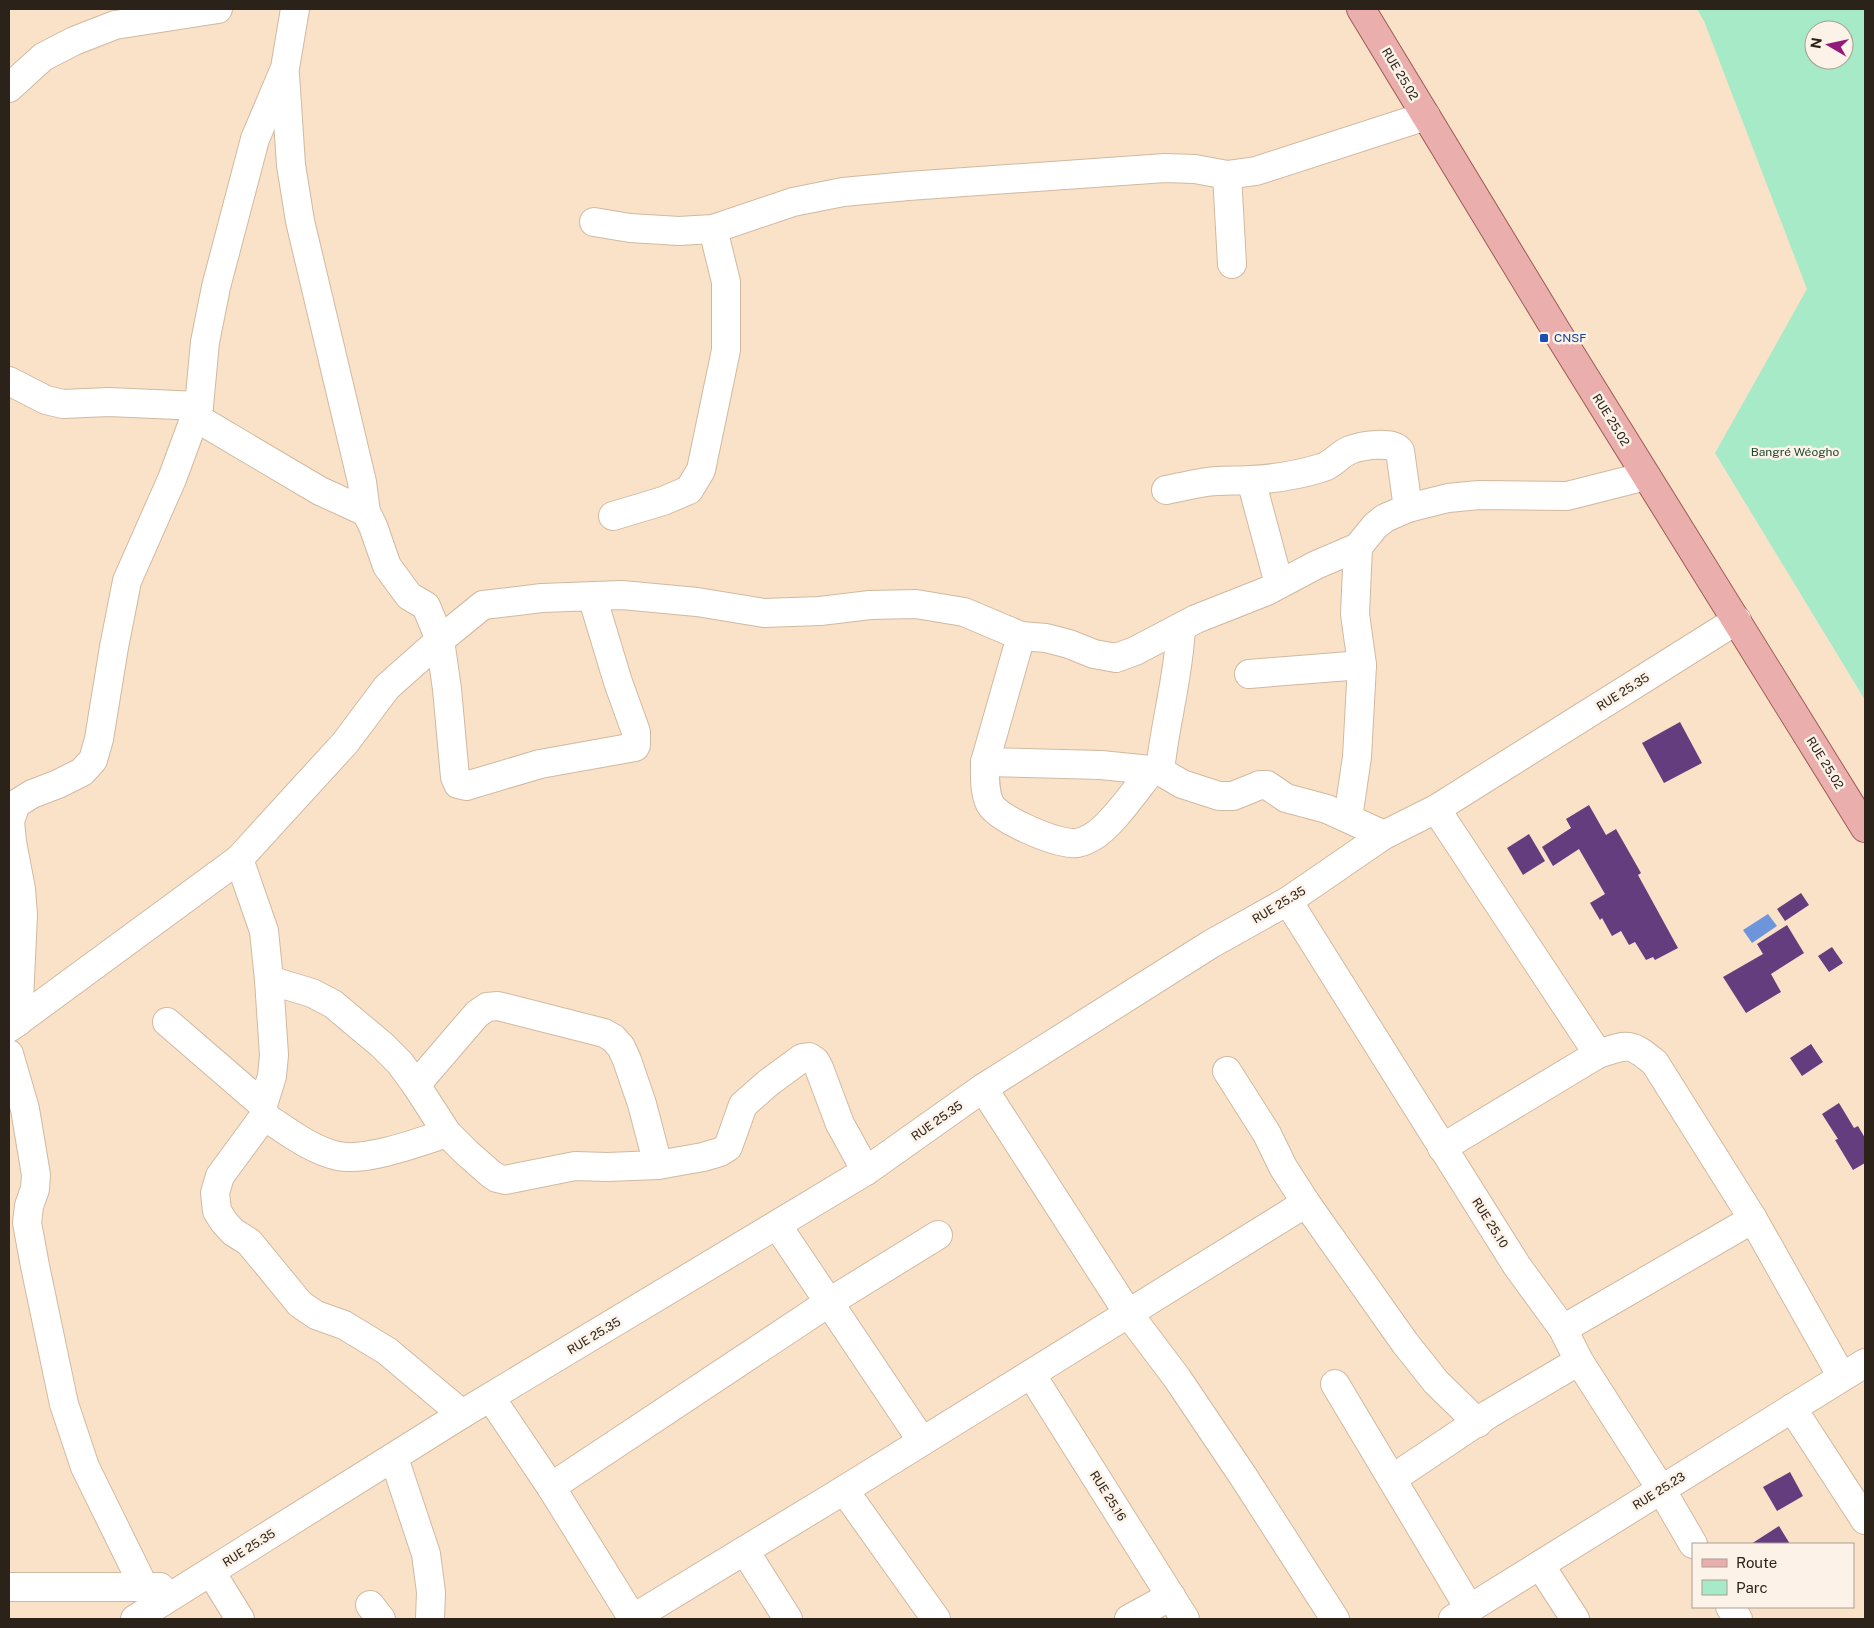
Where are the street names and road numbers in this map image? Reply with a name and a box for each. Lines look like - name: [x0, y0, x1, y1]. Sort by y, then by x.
- street label: RUE 25.02: [1379, 45, 1421, 103]
- street label: RUE 25.02: [1590, 391, 1632, 449]
- street label: RUE 25.35: [1594, 670, 1652, 714]
- street label: RUE 25.02: [1804, 734, 1846, 792]
- street label: RUE 25.35: [1250, 884, 1308, 926]
- street label: RUE 25.35: [909, 1098, 966, 1144]
- street label: RUE 25.10: [1469, 1195, 1511, 1251]
- street label: RUE 25.35: [565, 1315, 623, 1357]
- street label: RUE 25.16: [1087, 1468, 1129, 1524]
- street label: RUE 25.23: [1630, 1469, 1688, 1513]
- street label: RUE 25.35: [220, 1526, 278, 1570]

